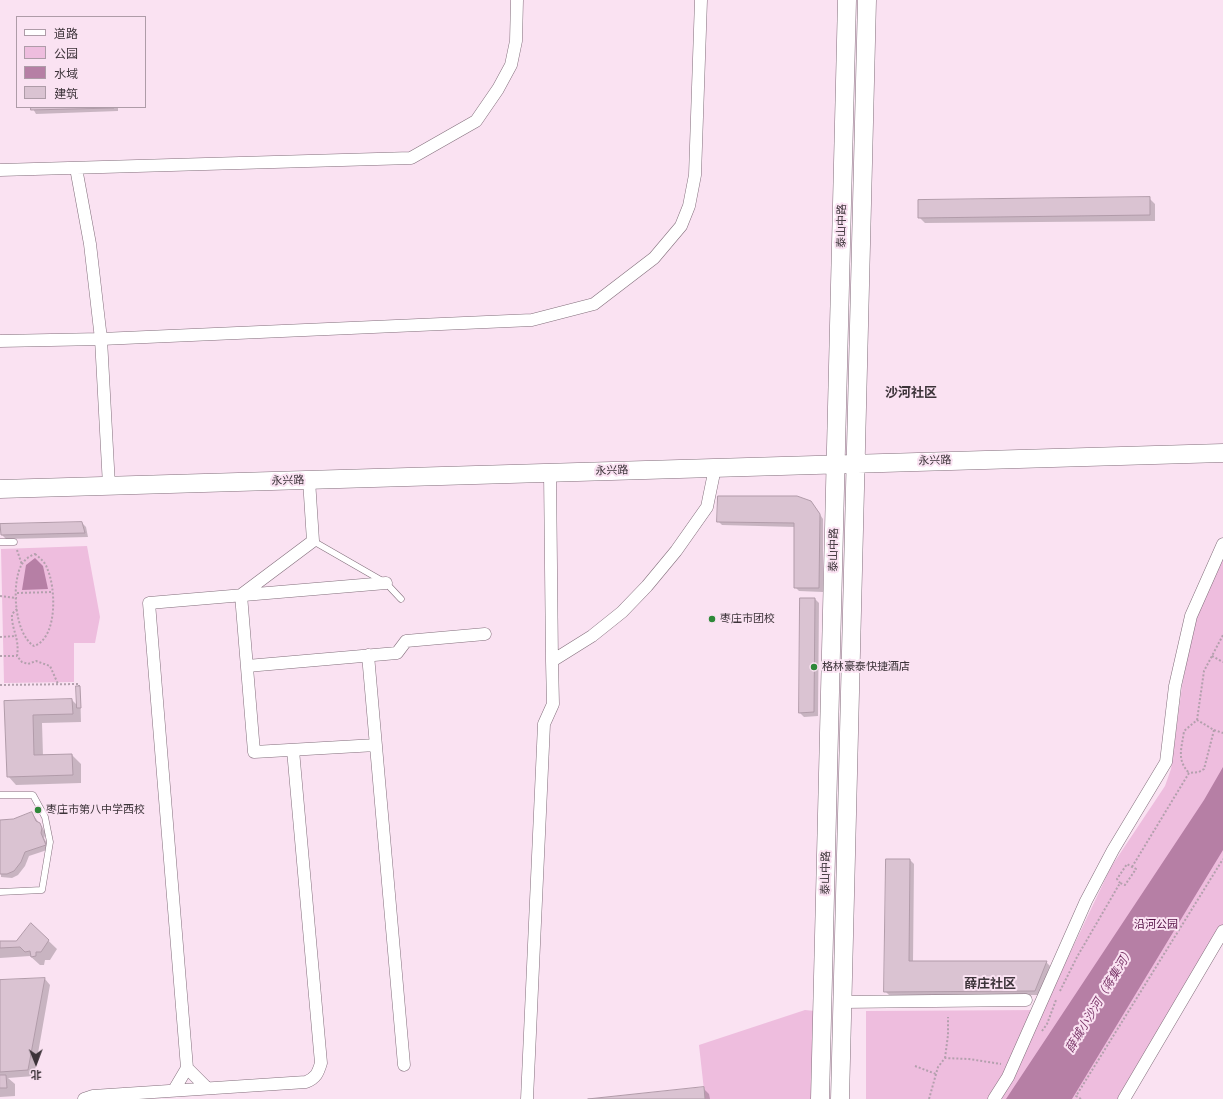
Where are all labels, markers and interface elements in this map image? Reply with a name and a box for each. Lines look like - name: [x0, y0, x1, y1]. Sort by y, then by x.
- legend: [16, 16, 146, 108]
- text: 道路: [54, 27, 78, 41]
- text: 公园: [54, 47, 78, 61]
- text: 水域: [54, 67, 78, 81]
- text: 建筑: [54, 87, 78, 101]
- street label: 泰山中路: [835, 204, 849, 248]
- district label: 沙河社区: [885, 385, 937, 401]
- street label: 永兴路: [918, 454, 952, 468]
- street label: 永兴路: [595, 464, 629, 478]
- street label: 永兴路: [271, 474, 305, 488]
- street label: 泰山中路: [827, 528, 841, 572]
- place label: 枣庄市团校: [720, 612, 775, 626]
- marker: 枣庄市团校: [707, 614, 717, 624]
- place label: 格林豪泰快捷酒店: [822, 660, 910, 674]
- marker: 格林豪泰快捷酒店: [809, 662, 819, 672]
- place label: 枣庄市第八中学西校: [46, 803, 145, 817]
- marker: 枣庄市第八中学西校: [33, 805, 43, 815]
- street label: 泰山中路: [819, 851, 833, 895]
- park label: 沿河公园: [1134, 918, 1178, 932]
- water label: 薛城小沙河（蒋集河）: [1063, 945, 1137, 1055]
- district label: 薛庄社区: [964, 976, 1016, 992]
- north arrow: [16, 1043, 56, 1083]
- text: 北: [31, 1069, 42, 1081]

